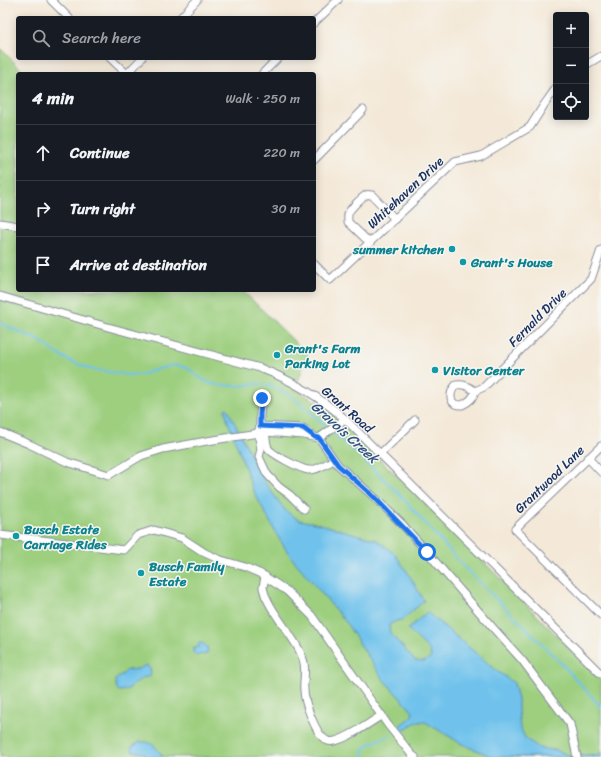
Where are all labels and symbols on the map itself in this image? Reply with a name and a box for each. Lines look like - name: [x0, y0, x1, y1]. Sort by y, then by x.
- street label: Whitehaven Drive: [362, 150, 449, 234]
- place label: summer kitchen: [352, 238, 445, 261]
- marker: summer kitchen: [447, 244, 457, 254]
- place label: Grant's House: [470, 251, 553, 274]
- marker: Grant's House: [458, 257, 468, 267]
- street label: Fernald Drive: [502, 282, 573, 352]
- place label: Grant's Farm Parking Lot: [284, 337, 360, 375]
- marker: Grant's Farm Parking Lot: [272, 350, 282, 360]
- place label: Visitor Center: [443, 359, 526, 382]
- marker: Visitor Center: [430, 365, 440, 375]
- street label: Grant Road: [316, 380, 380, 440]
- route end: [253, 389, 271, 407]
- water label: Gravois Creek: [305, 395, 386, 471]
- street label: Grantwood Lane: [509, 439, 590, 519]
- place label: Busch Estate Carriage Rides: [23, 518, 108, 556]
- marker: Busch Estate Carriage Rides: [11, 531, 21, 541]
- route start: [418, 543, 436, 561]
- place label: Busch Family Estate: [149, 555, 225, 593]
- marker: Busch Family Estate: [136, 568, 146, 578]

